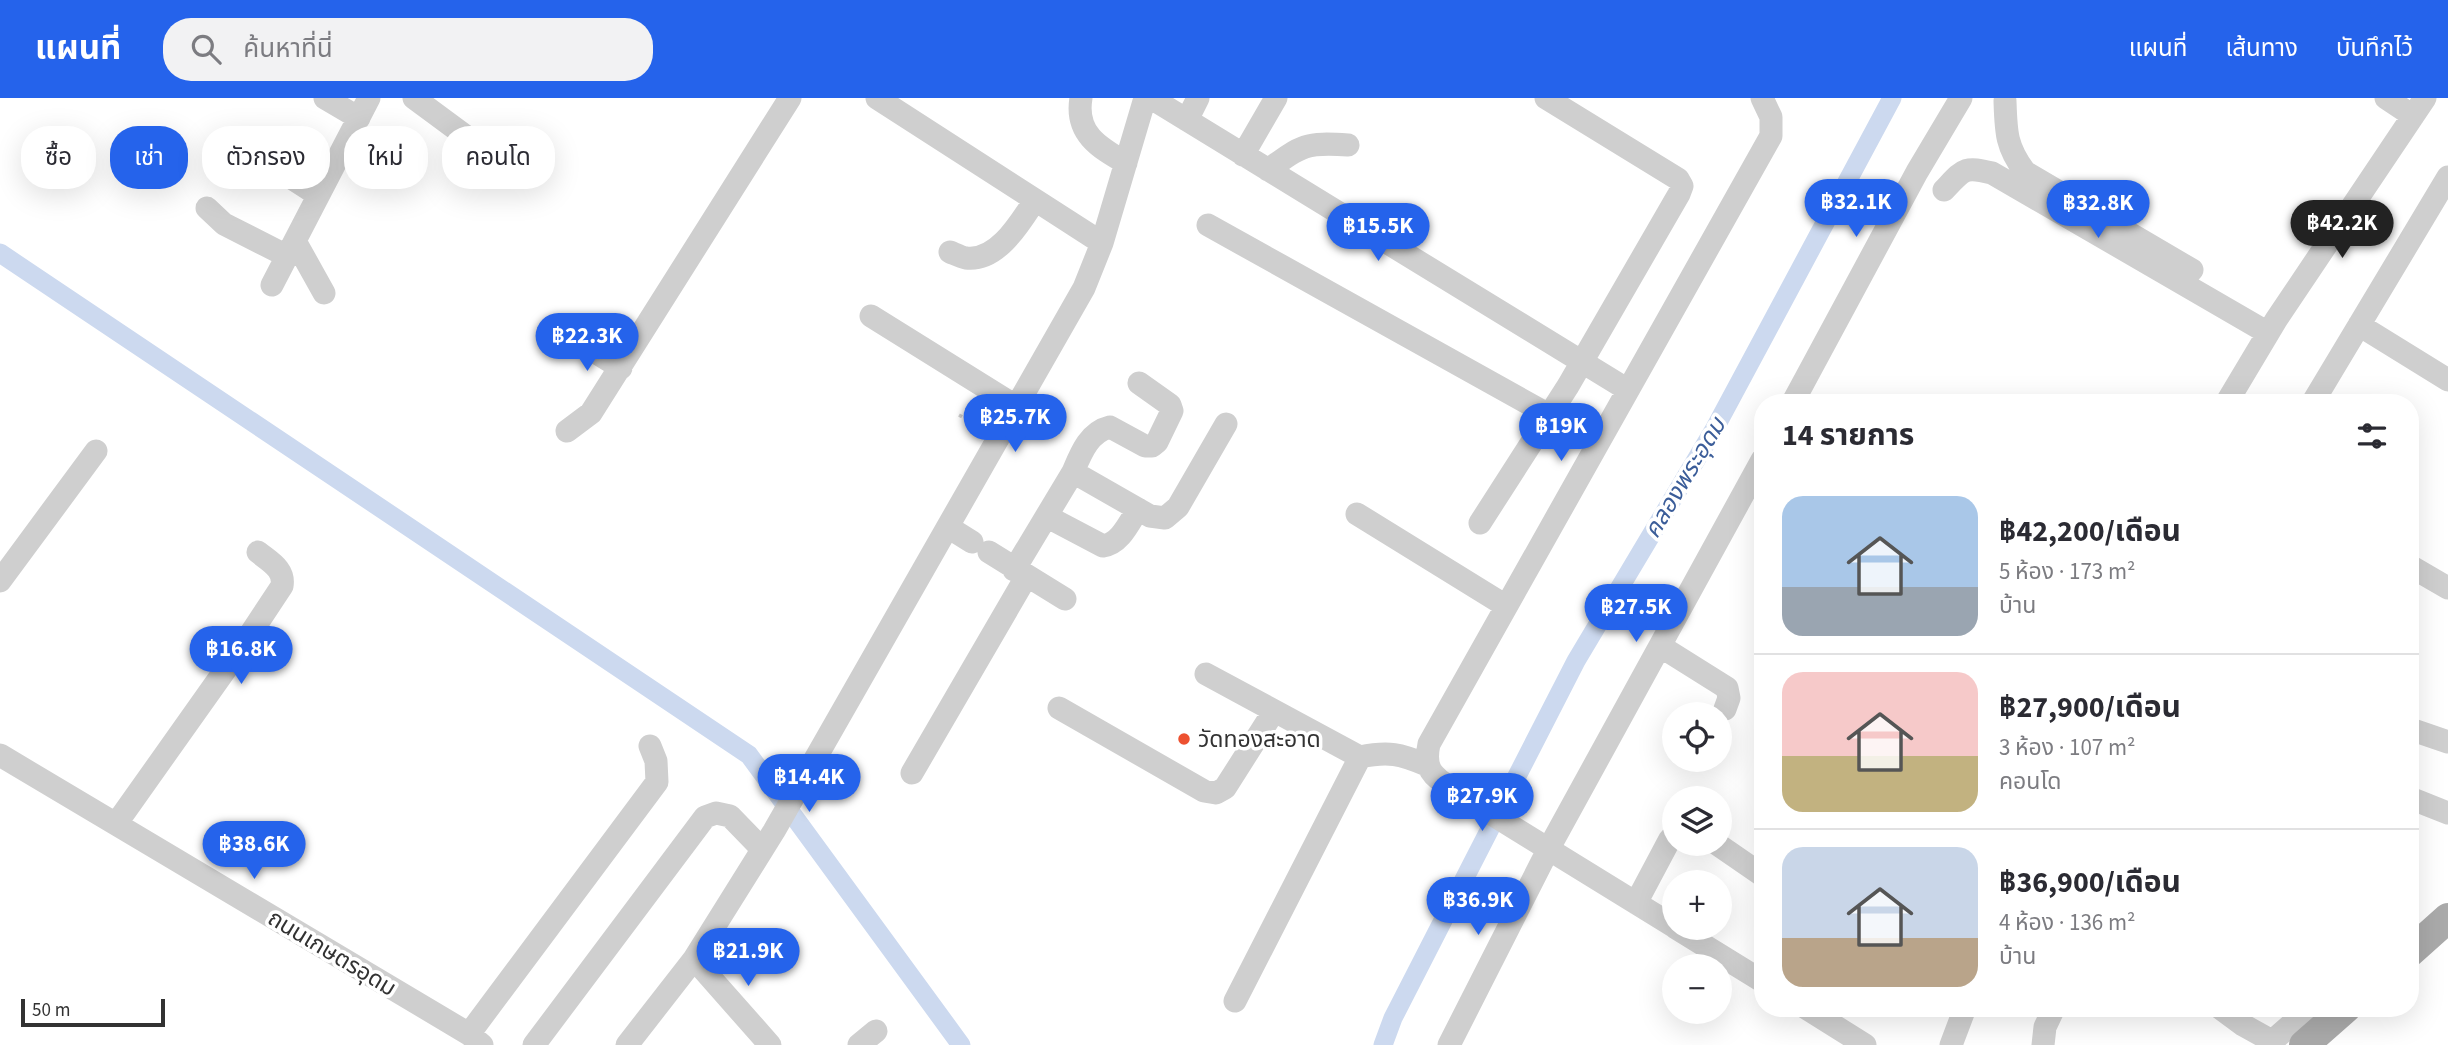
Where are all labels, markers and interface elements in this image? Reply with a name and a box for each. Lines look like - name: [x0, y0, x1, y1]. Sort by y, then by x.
- search box: [163, 18, 653, 81]
- text: แผนที่: [35, 25, 121, 72]
- icon: search: [187, 30, 225, 68]
- text: ค้นหาที่นี่: [243, 30, 333, 67]
- text: แผนที่: [2129, 31, 2187, 66]
- text: เส้นทาง: [2225, 31, 2298, 66]
- text: บันทึกไว้: [2336, 31, 2413, 66]
- chip: ซื้อ: [21, 126, 96, 189]
- chip: เช่า: [110, 126, 188, 189]
- chip: ตัวกรอง: [202, 126, 330, 189]
- chip: ใหม่: [344, 126, 428, 189]
- chip: คอนโด: [442, 126, 555, 189]
- pin: ฿32.1K: [1799, 180, 1913, 239]
- pin: ฿32.8K: [2041, 180, 2155, 240]
- text: ฿32.1K: [1821, 185, 1891, 218]
- text: ฿32.8K: [2063, 186, 2133, 219]
- pin: ฿42.2K: [2285, 200, 2399, 260]
- pin: ฿15.5K: [1321, 204, 1435, 263]
- text: ฿42.2K: [2307, 206, 2377, 239]
- text: ฿15.5K: [1343, 209, 1413, 242]
- pin: ฿22.3K: [530, 314, 644, 373]
- text: ฿22.3K: [552, 319, 622, 352]
- pin: ฿25.7K: [958, 394, 1072, 454]
- text: ฿25.7K: [980, 400, 1050, 433]
- pin: ฿19K: [1520, 404, 1602, 463]
- text: ฿19K: [1535, 409, 1587, 442]
- water label: คลองพระอุดม: [1635, 409, 1736, 545]
- text: 14 รายการ: [1782, 414, 1914, 457]
- icon: filters: [2353, 417, 2391, 455]
- text: ฿42,200/เดือน: [1999, 510, 2181, 553]
- icon: home: [1838, 524, 1922, 608]
- text: 5 ห้อง · 173 m²: [1999, 555, 2135, 588]
- pin: ฿27.5K: [1579, 584, 1693, 644]
- text: บ้าน: [1999, 589, 2036, 622]
- text: ฿27.5K: [1601, 590, 1671, 623]
- pin: ฿16.8K: [184, 626, 298, 686]
- text: ฿16.8K: [206, 632, 276, 665]
- text: ฿27,900/เดือน: [1999, 686, 2181, 729]
- icon: home: [1838, 700, 1922, 784]
- map controls: [1662, 702, 1732, 1024]
- button: locate: [1662, 702, 1732, 772]
- place label: วัดทองสะอาด: [1198, 723, 1321, 756]
- marker: วัดทองสะอาด: [1176, 731, 1192, 747]
- text: 3 ห้อง · 107 m²: [1999, 731, 2135, 764]
- pin: ฿14.4K: [752, 754, 866, 814]
- text: ฿14.4K: [774, 760, 844, 793]
- text: คอนโด: [1999, 765, 2061, 798]
- pin: ฿27.9K: [1425, 774, 1539, 833]
- text: ฿27.9K: [1447, 779, 1517, 812]
- button: layers: [1662, 786, 1732, 856]
- pin: ฿38.6K: [197, 822, 311, 881]
- text: ฿38.6K: [219, 827, 289, 860]
- text: ฿36,900/เดือน: [1999, 861, 2181, 904]
- button: +: [1662, 870, 1732, 940]
- icon: home: [1838, 875, 1922, 959]
- pin: ฿36.9K: [1421, 878, 1535, 937]
- text: ฿36.9K: [1443, 883, 1513, 916]
- street label: ถนนเกษตรอุดม: [261, 902, 403, 1004]
- text: 4 ห้อง · 136 m²: [1999, 906, 2135, 939]
- pin: ฿21.9K: [691, 928, 805, 988]
- text: ฿21.9K: [713, 934, 783, 967]
- text: บ้าน: [1999, 940, 2036, 973]
- button: −: [1662, 954, 1732, 1024]
- scale bar: [21, 996, 164, 1028]
- text: 50 m: [32, 997, 70, 1024]

